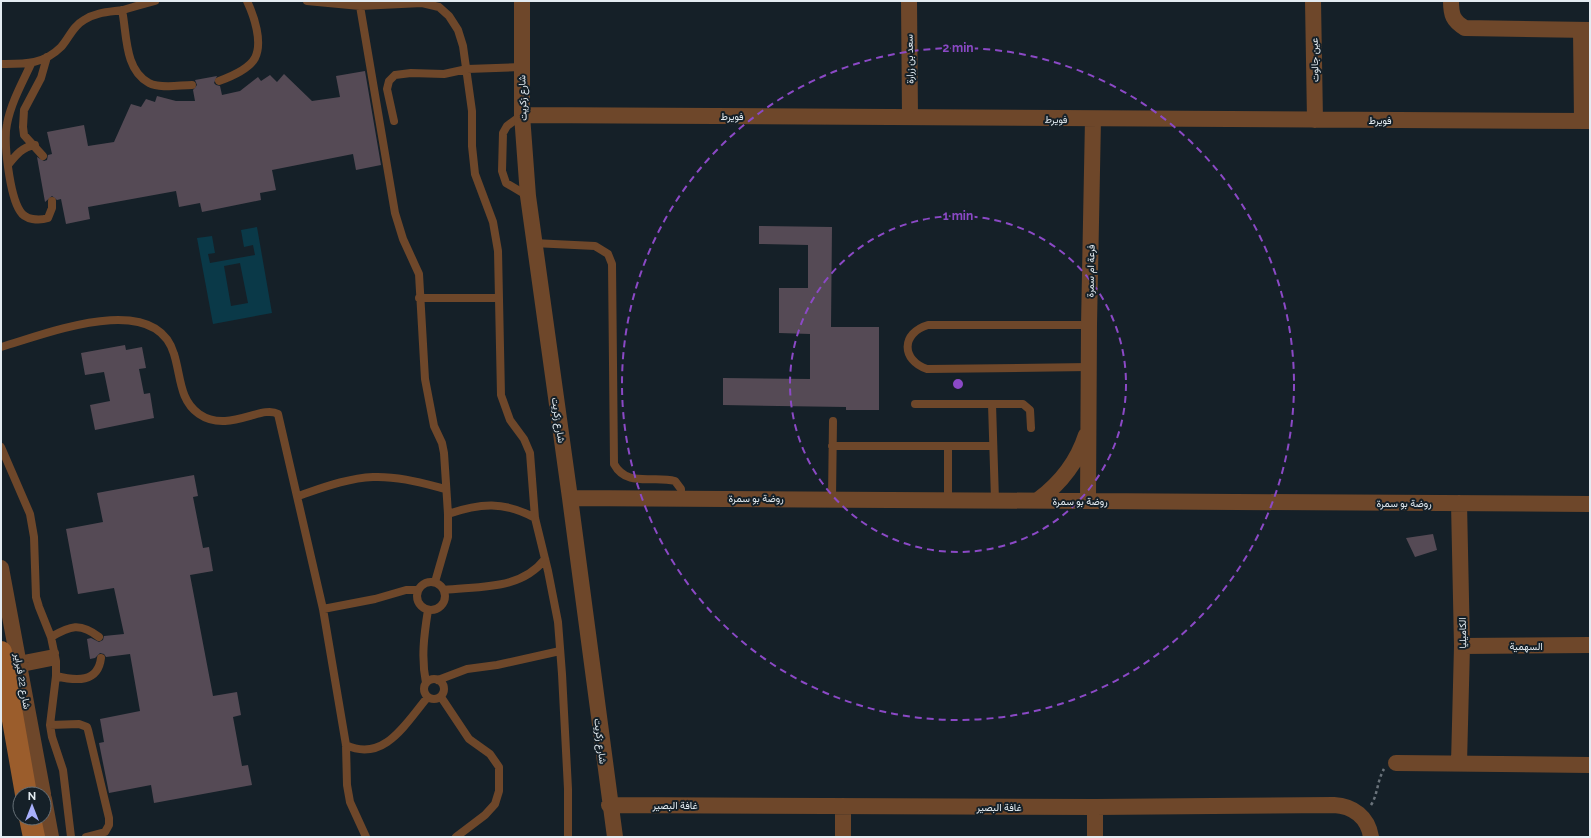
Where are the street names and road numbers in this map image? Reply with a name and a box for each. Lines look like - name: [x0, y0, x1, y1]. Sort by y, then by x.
- street label: سعد بن زرارة: [904, 34, 916, 84]
- street label: عين جالوت: [1309, 38, 1321, 82]
- street label: شارع زكريت: [516, 75, 530, 121]
- street label: فويرط: [721, 111, 744, 123]
- street label: فويرط: [1044, 114, 1068, 126]
- street label: فويرط: [1369, 115, 1392, 127]
- street label: فرعة ام سمرة: [1085, 244, 1097, 298]
- street label: شارع زكريت: [549, 397, 567, 444]
- street label: روضة بو سمرة: [728, 493, 784, 505]
- street label: روضة بو سمرة: [1052, 496, 1108, 508]
- street label: روضة بو سمرة: [1376, 498, 1432, 510]
- street label: الكاميليا: [1457, 617, 1469, 649]
- street label: السهمية: [1509, 641, 1543, 653]
- street label: شارع 22 فبراير: [11, 651, 33, 710]
- street label: شارع زكريت: [591, 718, 609, 765]
- street label: غافة البصير: [651, 800, 698, 812]
- street label: غافة البصير: [975, 802, 1022, 814]

